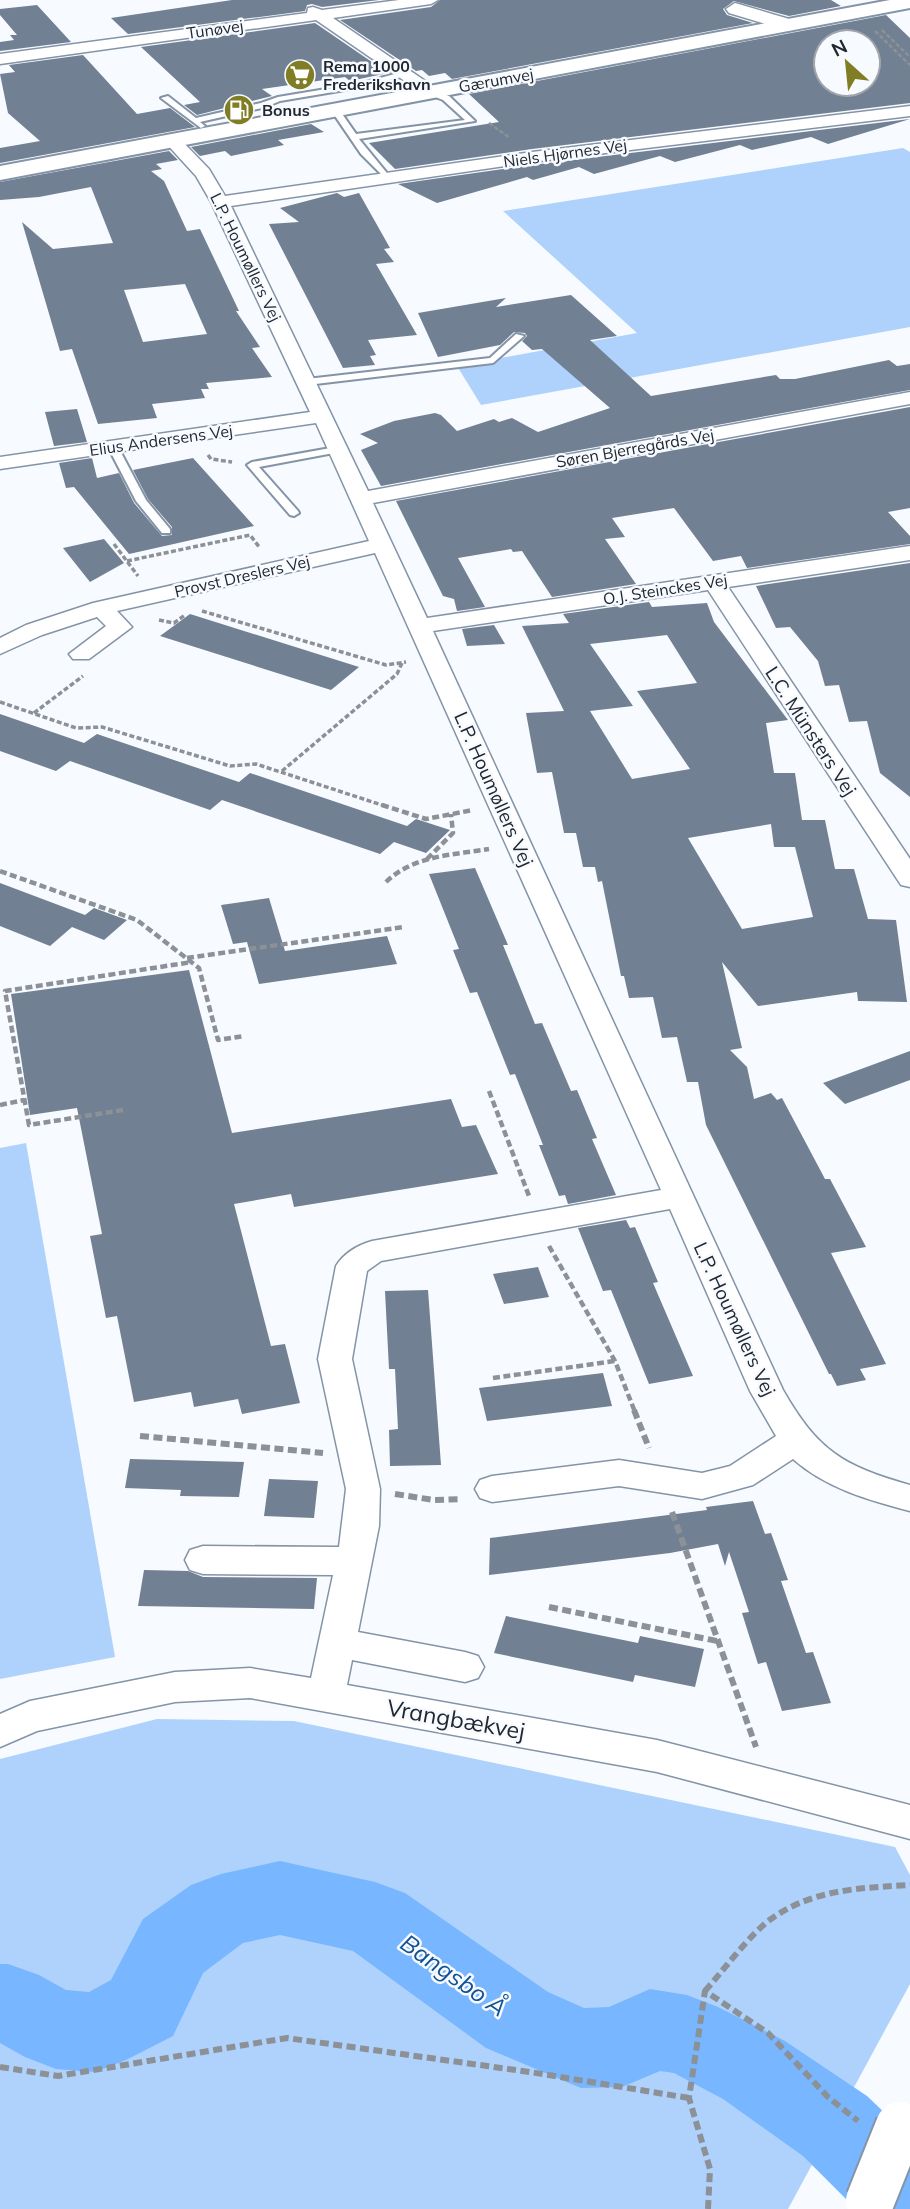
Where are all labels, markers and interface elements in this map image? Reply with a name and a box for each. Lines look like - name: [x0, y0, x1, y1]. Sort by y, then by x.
- street label: Tunøvej: [185, 15, 245, 43]
- north arrow: [812, 28, 882, 98]
- text: N: [827, 34, 851, 62]
- place label: Rema 1000 Frederikshavn: [323, 56, 431, 94]
- supermarket icon: Rema 1000 Frederikshavn: [283, 58, 317, 92]
- street label: Gærumvej: [457, 64, 535, 96]
- fuel station icon: Bonus: [222, 93, 256, 127]
- place label: Bonus: [262, 100, 310, 120]
- street label: Niels Hjørnes Vej: [502, 134, 628, 172]
- street label: L.P. Houmøllers Vej: [206, 189, 286, 325]
- street label: Elius Andersens Vej: [88, 420, 234, 460]
- street label: Søren Bjerregårds Vej: [554, 424, 716, 472]
- street label: Provst Dreslers Vej: [172, 551, 312, 601]
- street label: O.J. Steinckes Vej: [601, 569, 729, 609]
- street label: L.C. Münsters Vej: [760, 662, 862, 800]
- street label: L.P. Houmøllers Vej: [449, 708, 539, 870]
- street label: L.P. Houmøllers Vej: [689, 1238, 781, 1400]
- street label: Vrangbækvej: [385, 1693, 527, 1745]
- water label: Bangsbo Å: [395, 1927, 513, 2023]

